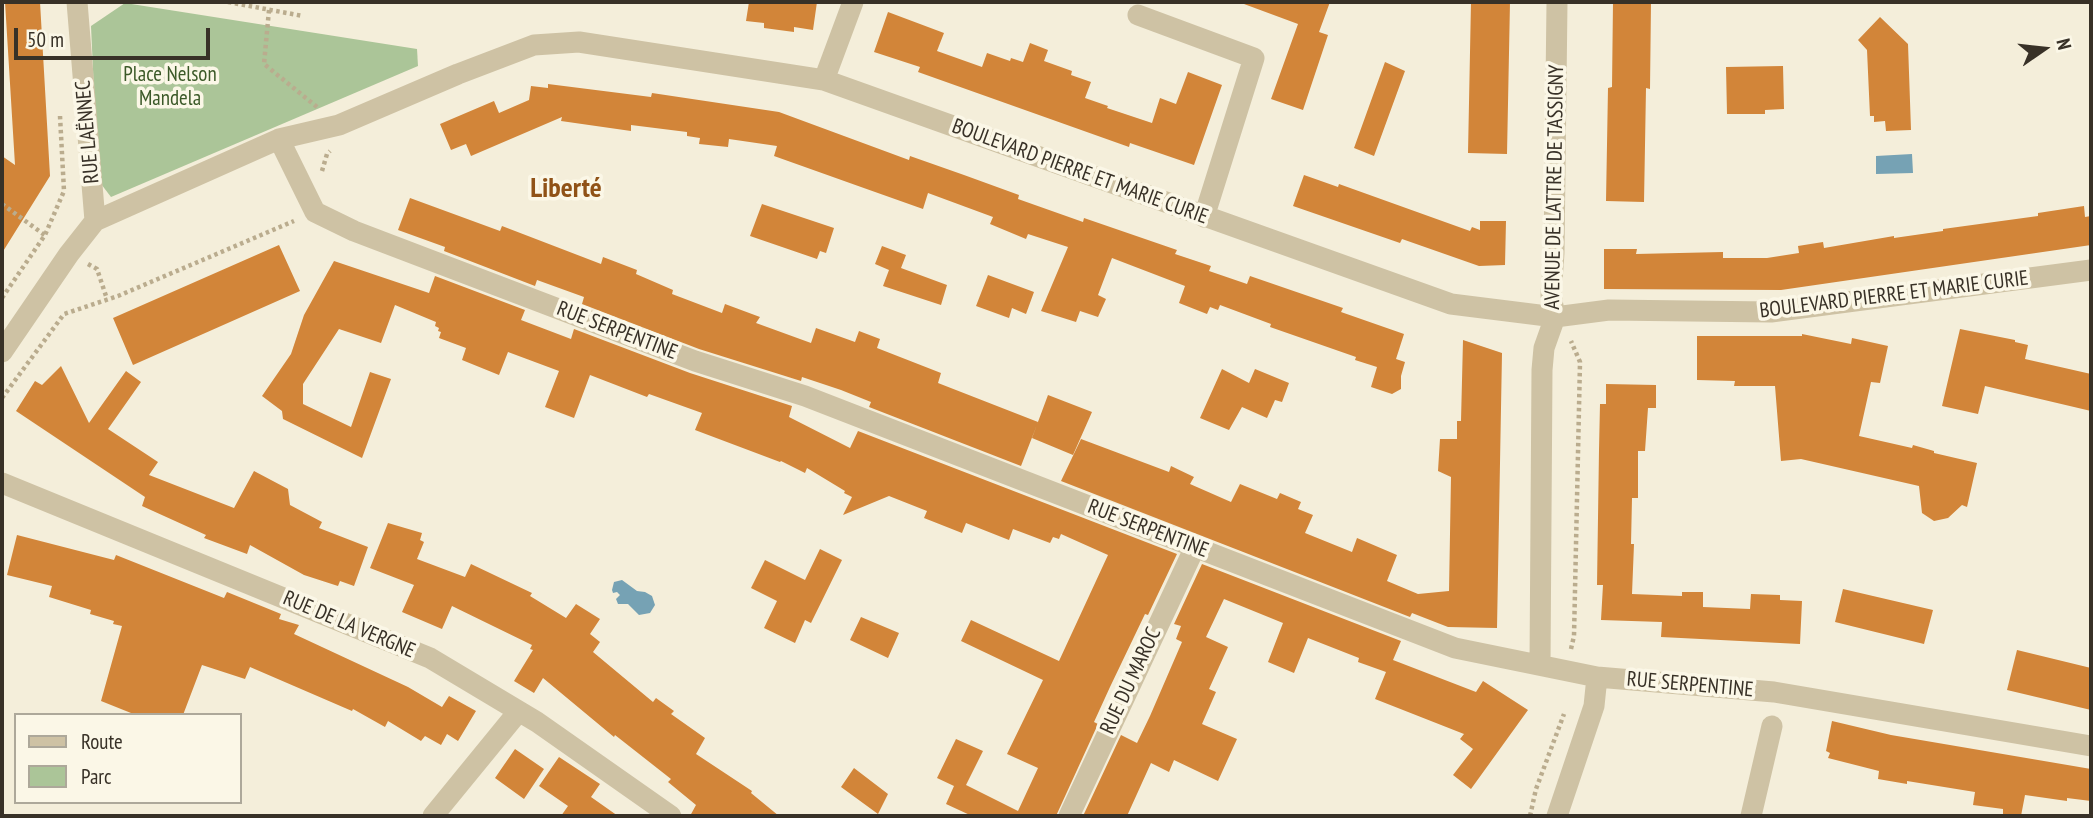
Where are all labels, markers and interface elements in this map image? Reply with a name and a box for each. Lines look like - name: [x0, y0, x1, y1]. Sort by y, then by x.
- scale bar: [18, 14, 214, 58]
- north arrow: [2009, 14, 2079, 84]
- text: 50 m: [27, 26, 64, 53]
- text: N: [2051, 36, 2077, 52]
- park label: Place Nelson Mandela: [123, 62, 217, 112]
- street label: AVENUE DE LATTRE DE TASSIGNY: [1540, 64, 1570, 310]
- street label: RUE LAËNNEC: [71, 79, 105, 185]
- street label: BOULEVARD PIERRE ET MARIE CURIE: [949, 114, 1211, 230]
- district label: Liberté: [530, 172, 602, 206]
- street label: BOULEVARD PIERRE ET MARIE CURIE: [1758, 266, 2030, 324]
- street label: RUE SERPENTINE: [553, 296, 681, 366]
- street label: RUE SERPENTINE: [1084, 494, 1212, 564]
- street label: RUE DE LA VERGNE: [279, 586, 419, 664]
- street label: RUE DU MAROC: [1095, 624, 1167, 738]
- street label: RUE SERPENTINE: [1626, 667, 1754, 703]
- legend: [14, 713, 242, 804]
- text: Route: [81, 728, 123, 755]
- text: Parc: [81, 763, 112, 790]

